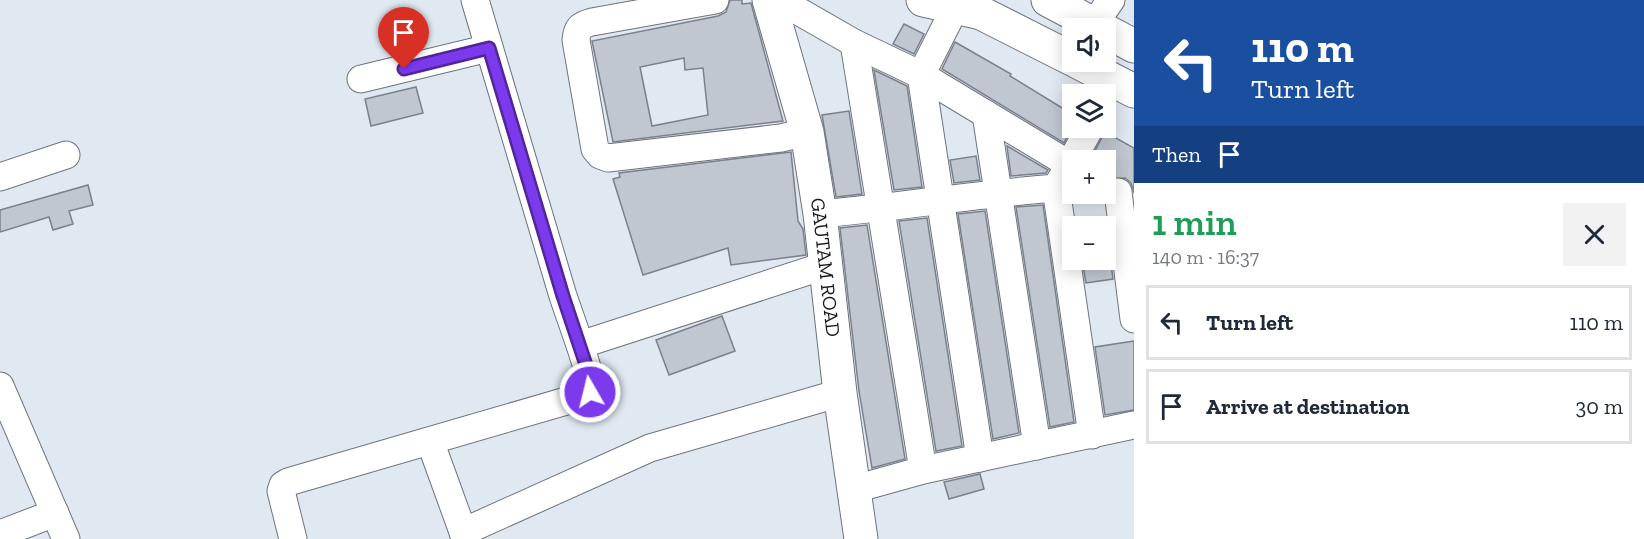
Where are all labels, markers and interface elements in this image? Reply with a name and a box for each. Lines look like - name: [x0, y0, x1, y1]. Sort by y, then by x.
- pin: [378, 7, 429, 69]
- icon: arrive: [387, 16, 420, 49]
- map controls: [1062, 18, 1116, 270]
- button: sound: [1062, 18, 1116, 72]
- text: 110 m: [1251, 22, 1354, 73]
- icon: left: [1152, 24, 1230, 102]
- text: Turn left: [1251, 73, 1354, 105]
- button: layers: [1062, 84, 1116, 138]
- icon: arrive: [1213, 138, 1246, 171]
- text: Then: [1152, 141, 1201, 168]
- button: +: [1062, 150, 1116, 204]
- street label: GAUTAM ROAD: [806, 196, 846, 338]
- text: 1 min: [1152, 201, 1237, 244]
- button: close: [1563, 203, 1626, 266]
- button: −: [1062, 216, 1116, 270]
- text: 140 m · 16:37: [1152, 245, 1259, 269]
- icon: left: [1155, 306, 1188, 339]
- text: Turn left: [1206, 309, 1293, 336]
- text: 110 m: [1569, 309, 1623, 336]
- position arrow: [558, 360, 622, 424]
- icon: arrive: [1155, 390, 1188, 423]
- text: Arrive at destination: [1206, 393, 1409, 420]
- text: 30 m: [1576, 393, 1623, 420]

